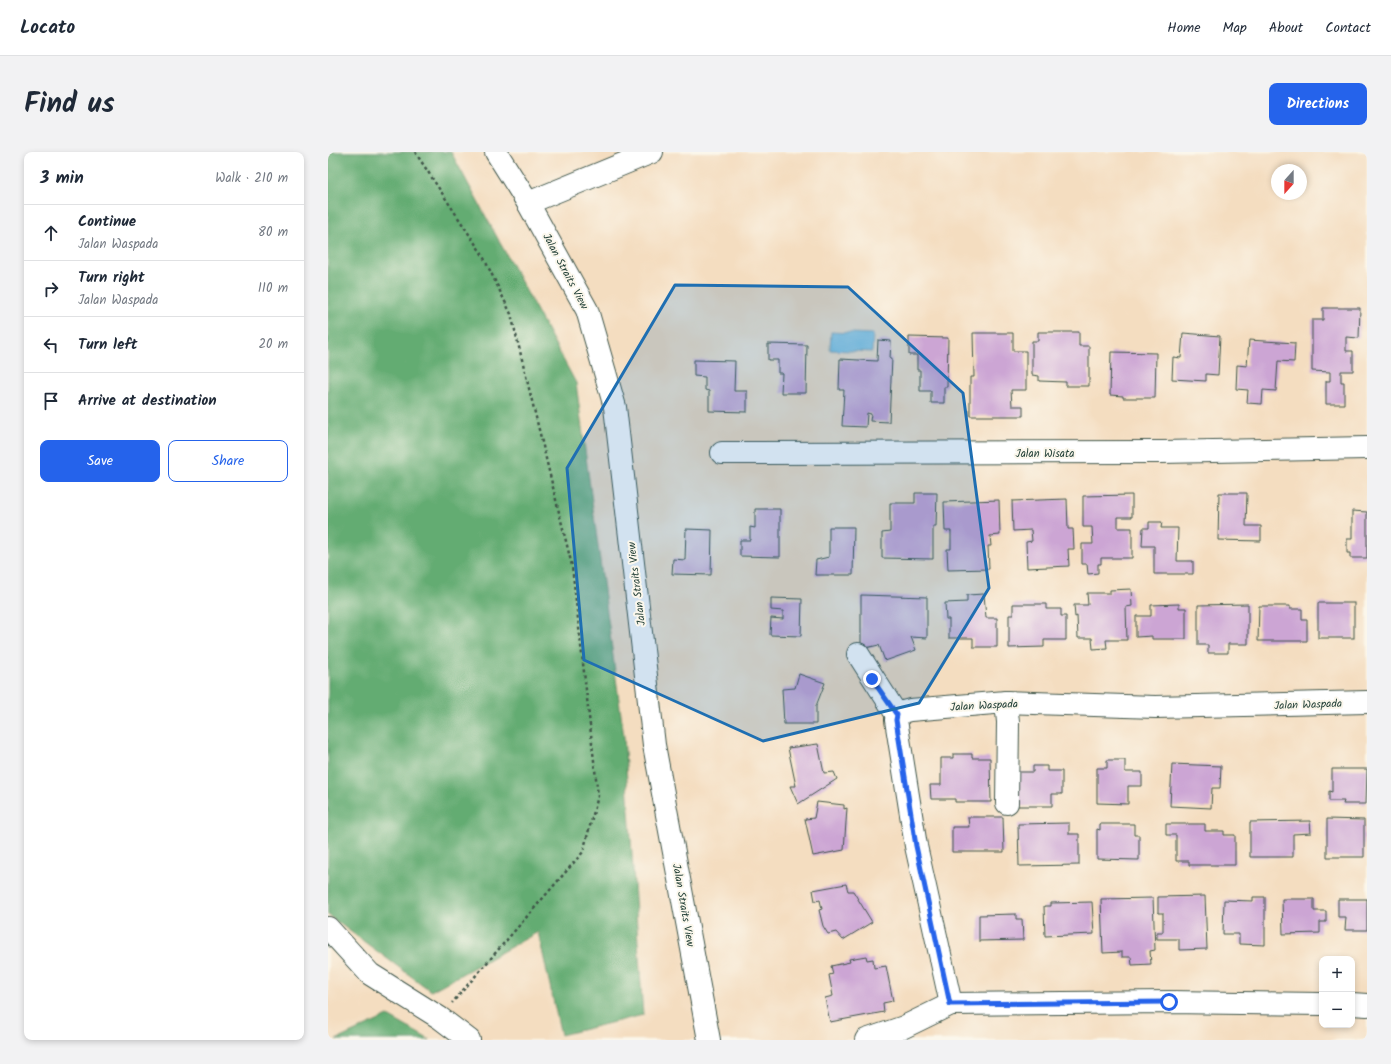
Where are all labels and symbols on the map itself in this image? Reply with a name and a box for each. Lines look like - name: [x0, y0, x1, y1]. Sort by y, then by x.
- north arrow: [1271, 164, 1307, 200]
- street label: Jalan Straits View: [537, 230, 593, 313]
- street label: Jalan Wisata: [1016, 445, 1074, 463]
- street label: Jalan Straits View: [623, 540, 651, 627]
- route end: [863, 670, 881, 688]
- street label: Jalan Waspada: [950, 695, 1018, 717]
- street label: Jalan Waspada: [1274, 695, 1342, 715]
- street label: Jalan Straits View: [667, 862, 699, 949]
- route start: [1160, 993, 1178, 1011]

